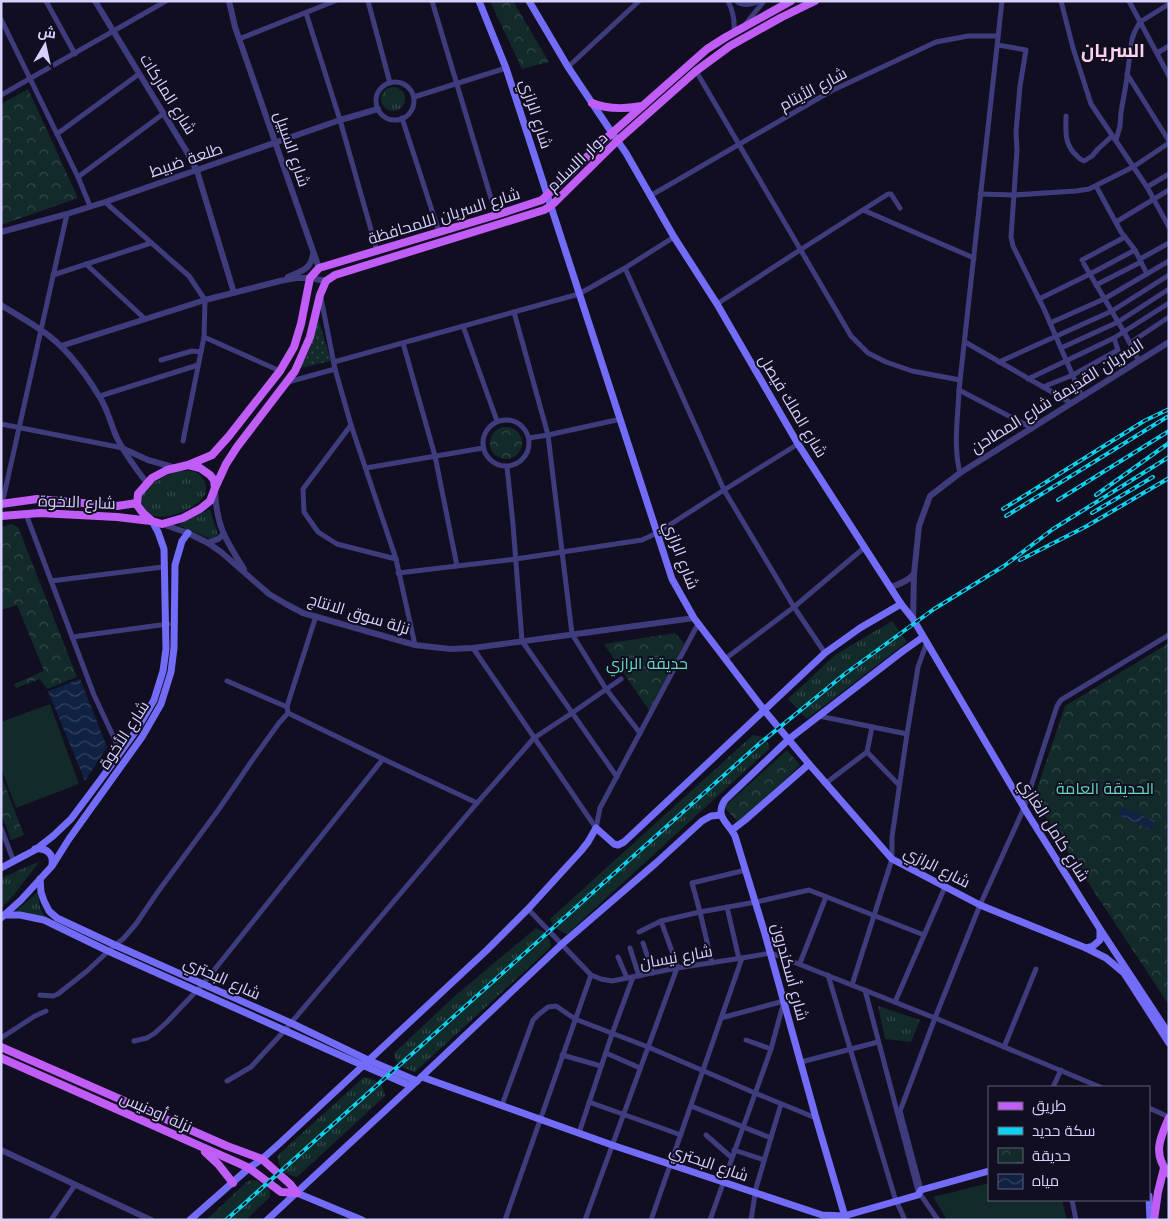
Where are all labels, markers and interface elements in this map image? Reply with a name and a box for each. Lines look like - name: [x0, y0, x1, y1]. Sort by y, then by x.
- north arrow: [20, 20, 70, 70]
- text: ش: [37, 23, 57, 42]
- district label: السريان: [1081, 40, 1145, 62]
- street label: شارع الماركات: [134, 51, 199, 139]
- street label: شارع الأيتام: [776, 64, 851, 116]
- street label: شارع الرازي: [512, 77, 555, 152]
- street label: شارع السبيل: [268, 109, 313, 190]
- street label: دوار االسلام: [543, 129, 613, 197]
- street label: طلعة ضبيط: [147, 140, 225, 181]
- street label: شارع السريان لللمحافظة: [366, 185, 523, 250]
- street label: السريان القديمة شارع المطاحن: [968, 336, 1148, 459]
- street label: شارع الملك فيصل: [753, 352, 830, 462]
- street label: شارع الاخوة: [38, 492, 116, 515]
- street label: شارع الرازي: [656, 518, 702, 593]
- street label: نزلة سوق الانتاج: [305, 590, 412, 640]
- park label: حديقة الرازي: [606, 655, 688, 677]
- street label: شارع الأخوة: [96, 698, 155, 774]
- street label: شارع كامل الغازي: [1011, 775, 1093, 887]
- park label: الحديقة العامة: [1056, 780, 1154, 798]
- street label: شارع الرازي: [899, 843, 973, 895]
- street label: شارع أسكندرون: [766, 921, 812, 1023]
- street label: شارع نيسان: [638, 942, 714, 975]
- street label: شارع البحتري: [179, 953, 263, 1007]
- legend: [988, 1086, 1150, 1201]
- street label: نزلة أودنيس: [117, 1088, 195, 1137]
- text: طريق: [1032, 1097, 1066, 1116]
- text: سكة حديد: [1032, 1122, 1096, 1139]
- street label: شارع البحتري: [666, 1142, 751, 1189]
- text: حديقة: [1032, 1147, 1071, 1164]
- text: مياه: [1032, 1172, 1059, 1189]

